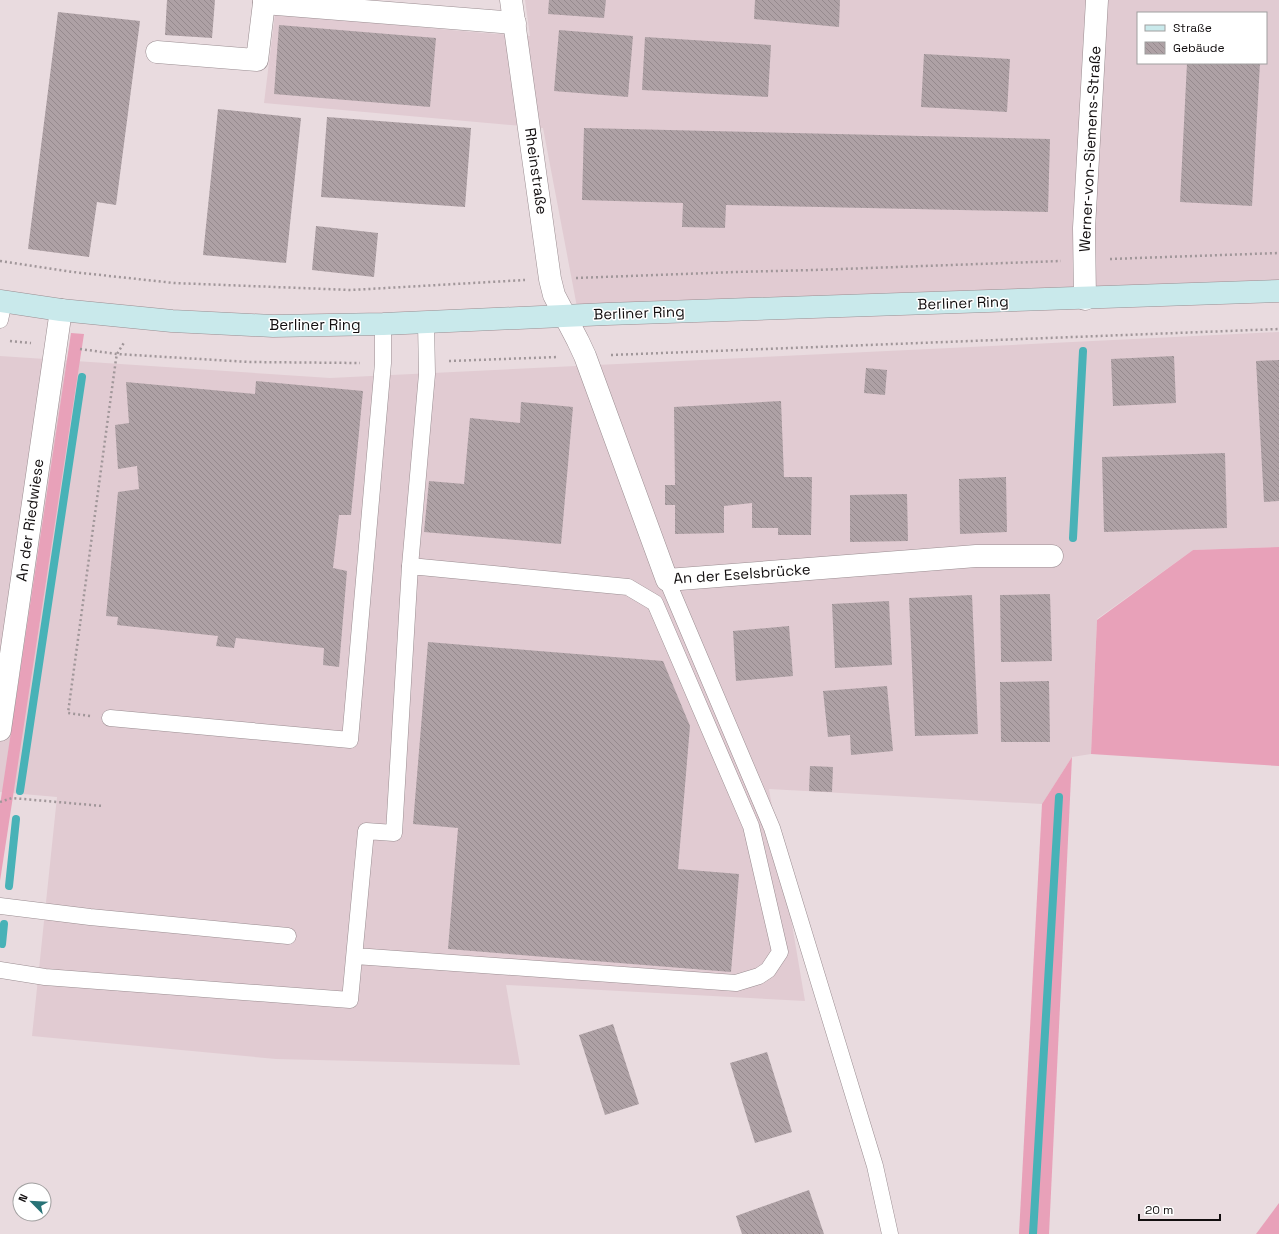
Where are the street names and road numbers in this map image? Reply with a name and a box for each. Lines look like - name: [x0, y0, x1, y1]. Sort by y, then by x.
- street label: Werner-von-Siemens-Straße: [1075, 45, 1104, 253]
- street label: Rheinstraße: [521, 126, 552, 216]
- street label: Berliner Ring: [917, 291, 1009, 314]
- street label: Berliner Ring: [593, 301, 685, 324]
- street label: Berliner Ring: [269, 315, 361, 334]
- street label: An der Riedwiese: [11, 457, 48, 582]
- street label: An der Eselsbrücke: [673, 559, 811, 588]

